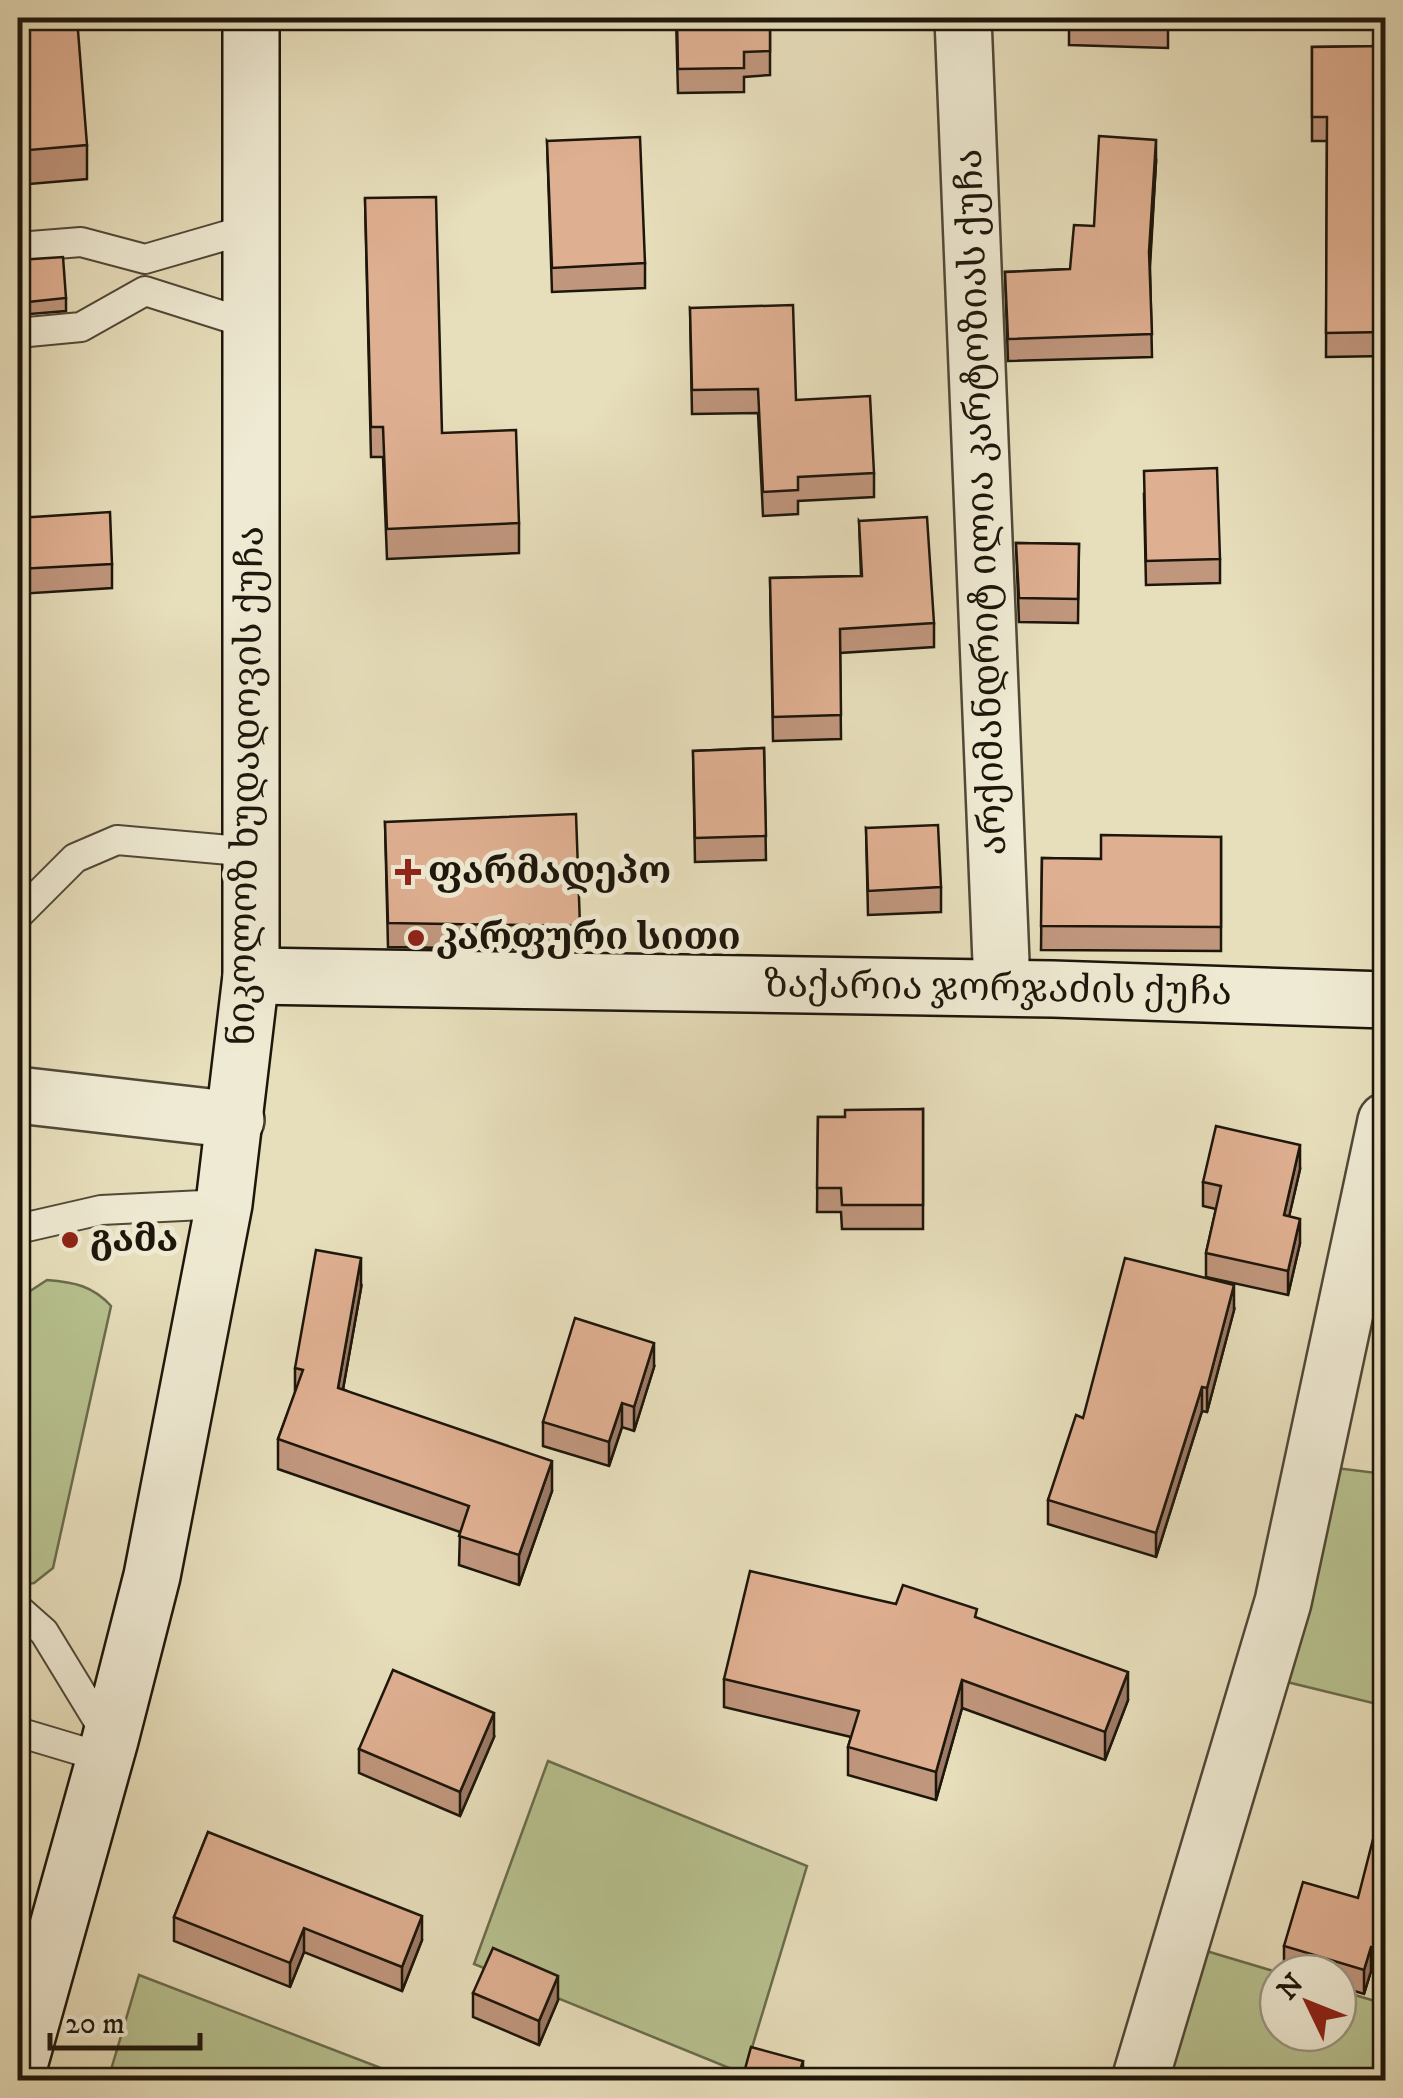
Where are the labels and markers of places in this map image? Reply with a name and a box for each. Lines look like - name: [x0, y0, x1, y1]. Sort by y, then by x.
- place label: ფარმადეპო: [428, 848, 671, 896]
- marker: ფარმადეპო: [397, 861, 419, 883]
- place label: კარფური სითი: [436, 914, 741, 962]
- marker: კარფური სითი: [405, 927, 427, 949]
- place label: გამა: [90, 1216, 178, 1264]
- marker: გამა: [59, 1229, 81, 1251]

